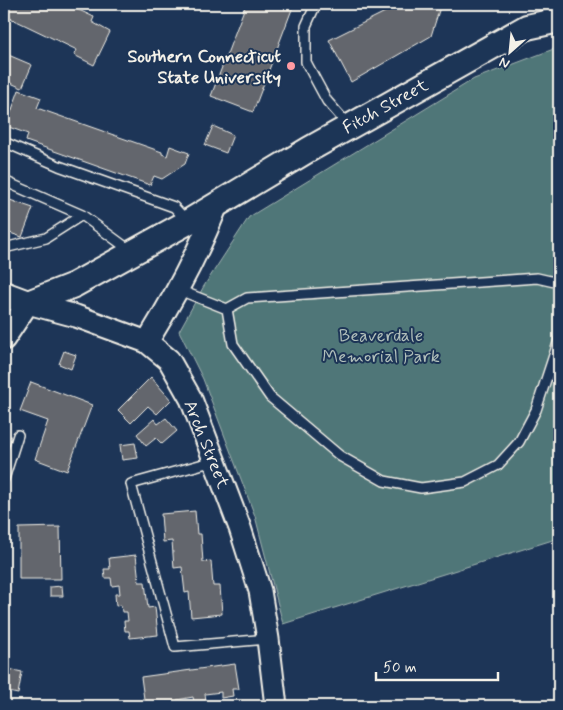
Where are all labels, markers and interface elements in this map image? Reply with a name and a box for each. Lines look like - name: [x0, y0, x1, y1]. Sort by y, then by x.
- north arrow: [486, 28, 536, 78]
- place label: Southern Connecticut State University: [127, 45, 281, 90]
- text: N: [496, 53, 513, 73]
- marker: Southern Connecticut State University: [285, 60, 297, 72]
- street label: Fitch Street: [338, 73, 433, 140]
- park label: Beaverdale Memorial Park: [322, 324, 440, 369]
- street label: Arch Street: [177, 397, 235, 493]
- scale bar: [376, 650, 498, 682]
- text: 50 m: [383, 658, 417, 678]

